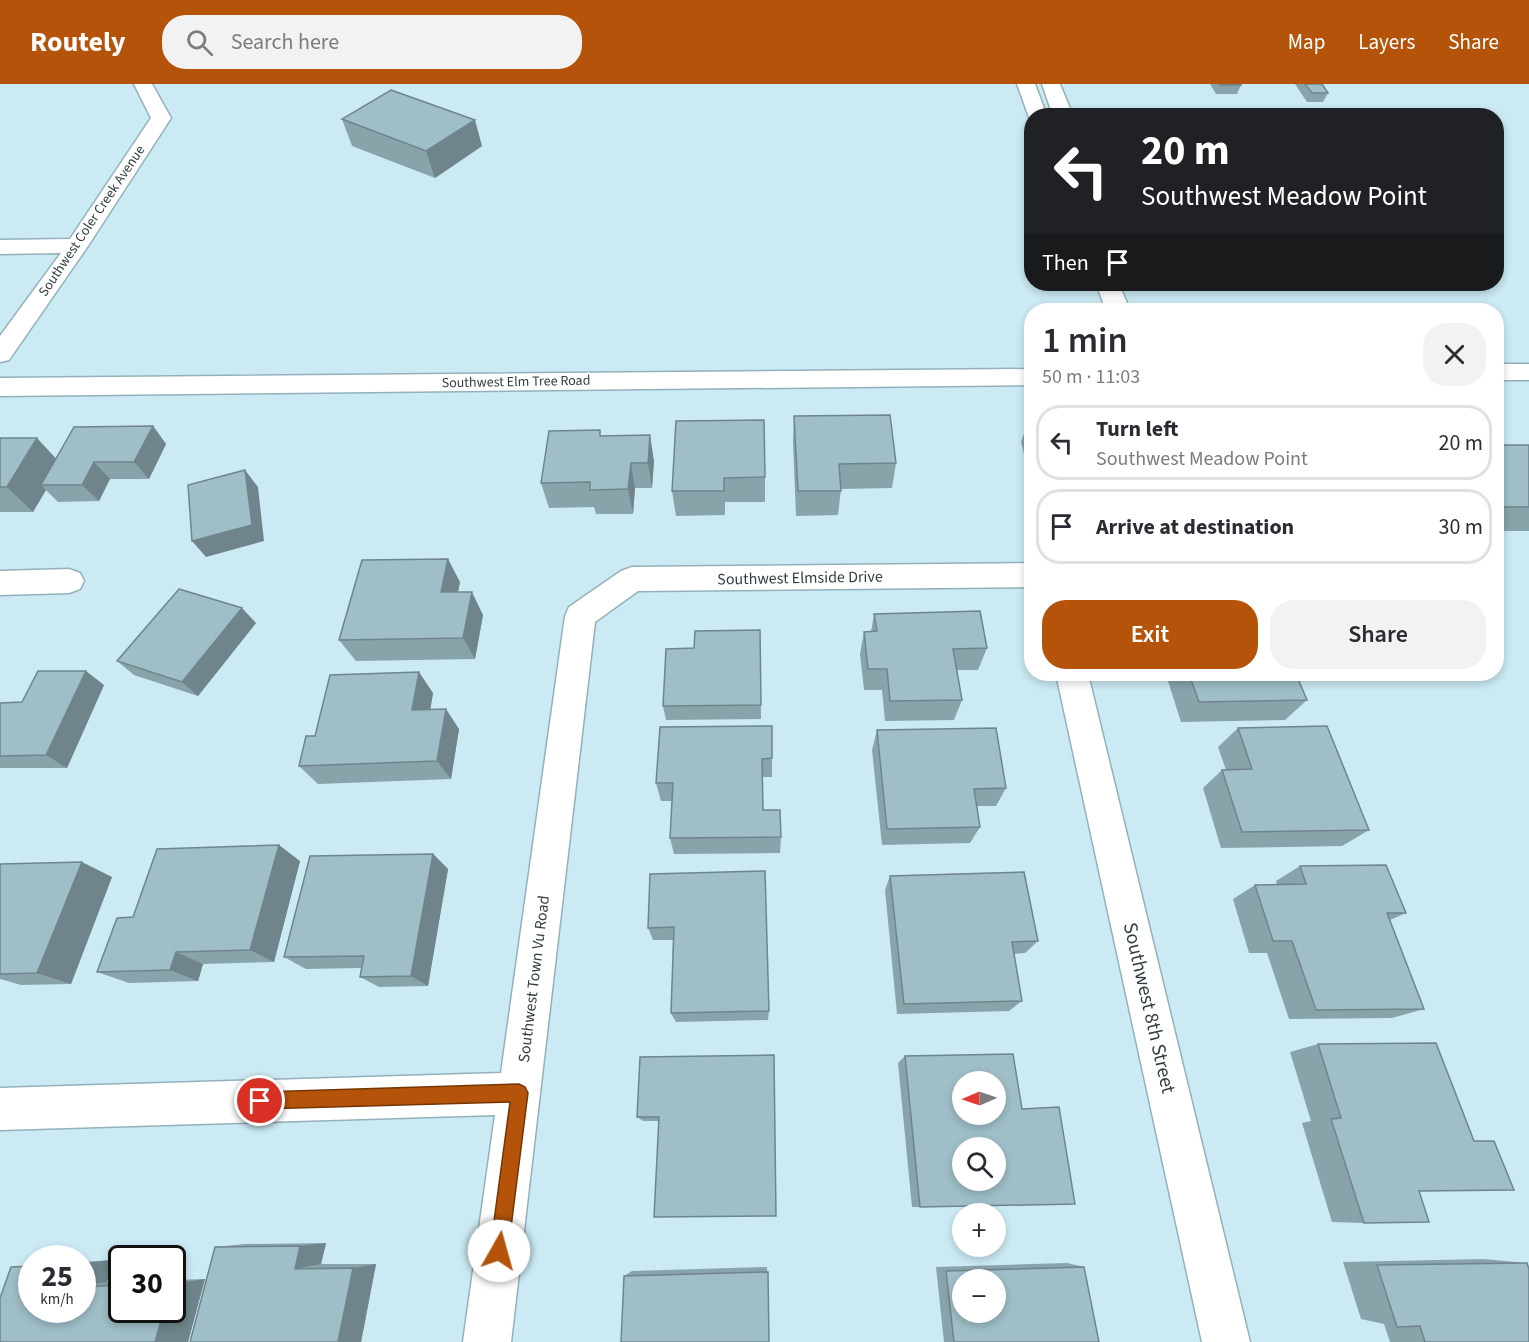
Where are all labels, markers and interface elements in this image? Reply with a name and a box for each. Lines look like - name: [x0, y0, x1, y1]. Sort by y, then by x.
- search box: [162, 15, 582, 69]
- text: Routely: [30, 22, 126, 62]
- icon: search: [183, 26, 216, 59]
- text: Search here: [231, 26, 339, 58]
- text: Map: [1288, 27, 1325, 57]
- text: Layers: [1358, 27, 1415, 57]
- text: Share: [1448, 27, 1499, 57]
- text: 20 m: [1141, 121, 1230, 181]
- icon: left: [1042, 132, 1120, 210]
- street label: Southwest Coler Creek Avenue: [34, 141, 150, 301]
- text: Southwest Meadow Point: [1141, 177, 1427, 216]
- icon: arrive: [1101, 246, 1134, 279]
- text: Then: [1042, 247, 1089, 279]
- text: 1 min: [1042, 315, 1128, 366]
- button: close: [1423, 323, 1486, 386]
- text: 50 m · 11:03: [1042, 363, 1140, 391]
- street label: Southwest Elm Tree Road: [441, 371, 591, 393]
- text: Turn left: [1096, 413, 1178, 445]
- icon: left: [1045, 426, 1078, 459]
- text: 20 m: [1438, 427, 1483, 459]
- text: Southwest Meadow Point: [1096, 445, 1308, 473]
- icon: arrive: [1045, 510, 1078, 543]
- text: Arrive at destination: [1096, 511, 1294, 543]
- text: 30 m: [1438, 511, 1483, 543]
- street label: Southwest Elmside Drive: [717, 566, 883, 590]
- button: Exit: [1042, 600, 1258, 669]
- button: Share: [1270, 600, 1486, 669]
- street label: Southwest Town Vu Road: [513, 894, 555, 1064]
- street label: Southwest 8th Street: [1116, 920, 1182, 1096]
- north arrow: [952, 1071, 1006, 1125]
- map controls: [952, 1071, 1006, 1323]
- pin: [234, 1075, 285, 1126]
- icon: arrive: [243, 1084, 276, 1117]
- button: search: [952, 1137, 1006, 1191]
- button: +: [952, 1203, 1006, 1257]
- position arrow: [467, 1219, 531, 1283]
- speed limit sign: 30: [108, 1245, 186, 1323]
- text: 25: [41, 1255, 73, 1298]
- button: −: [952, 1269, 1006, 1323]
- text: km/h: [40, 1289, 74, 1310]

